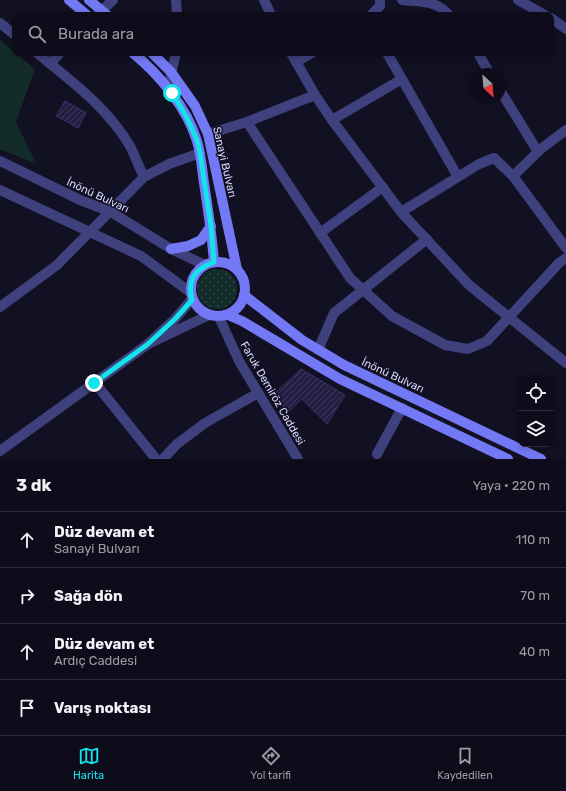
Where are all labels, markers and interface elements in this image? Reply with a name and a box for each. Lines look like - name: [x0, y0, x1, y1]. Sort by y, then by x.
- search box: [12, 12, 554, 56]
- icon: search: [26, 23, 48, 45]
- text: Burada ara: [58, 25, 134, 43]
- north arrow: [470, 68, 506, 104]
- route start: [163, 84, 181, 102]
- street label: Sanayi Bulvarı: [210, 125, 239, 199]
- street label: İnönü Bulvarı: [64, 174, 132, 216]
- street label: Faruk Demiröz Caddesi: [238, 339, 307, 447]
- street label: İnönü Bulvarı: [359, 354, 427, 396]
- route end: [85, 374, 103, 392]
- map controls: [518, 375, 554, 447]
- button: locate: [518, 375, 554, 411]
- button: layers: [518, 411, 554, 447]
- text: 3 dk: [16, 475, 52, 495]
- text: Yaya · 220 m: [473, 478, 550, 493]
- text: Düz devam et: [54, 523, 154, 541]
- icon: ahead: [16, 529, 38, 551]
- text: 110 m: [516, 532, 550, 547]
- text: Sanayi Bulvarı: [54, 541, 140, 556]
- icon: right: [16, 585, 38, 607]
- text: Sağa dön: [54, 587, 123, 605]
- text: 70 m: [520, 588, 550, 603]
- text: Düz devam et: [54, 635, 154, 653]
- icon: ahead: [16, 641, 38, 663]
- text: 40 m: [519, 644, 550, 659]
- text: Ardıç Caddesi: [54, 653, 137, 668]
- icon: arrive: [16, 697, 38, 719]
- text: Varış noktası: [54, 699, 151, 717]
- tab: Harita: [73, 745, 104, 782]
- tab: Yol tarifi: [250, 745, 291, 782]
- tab: Kaydedilen: [437, 745, 493, 782]

